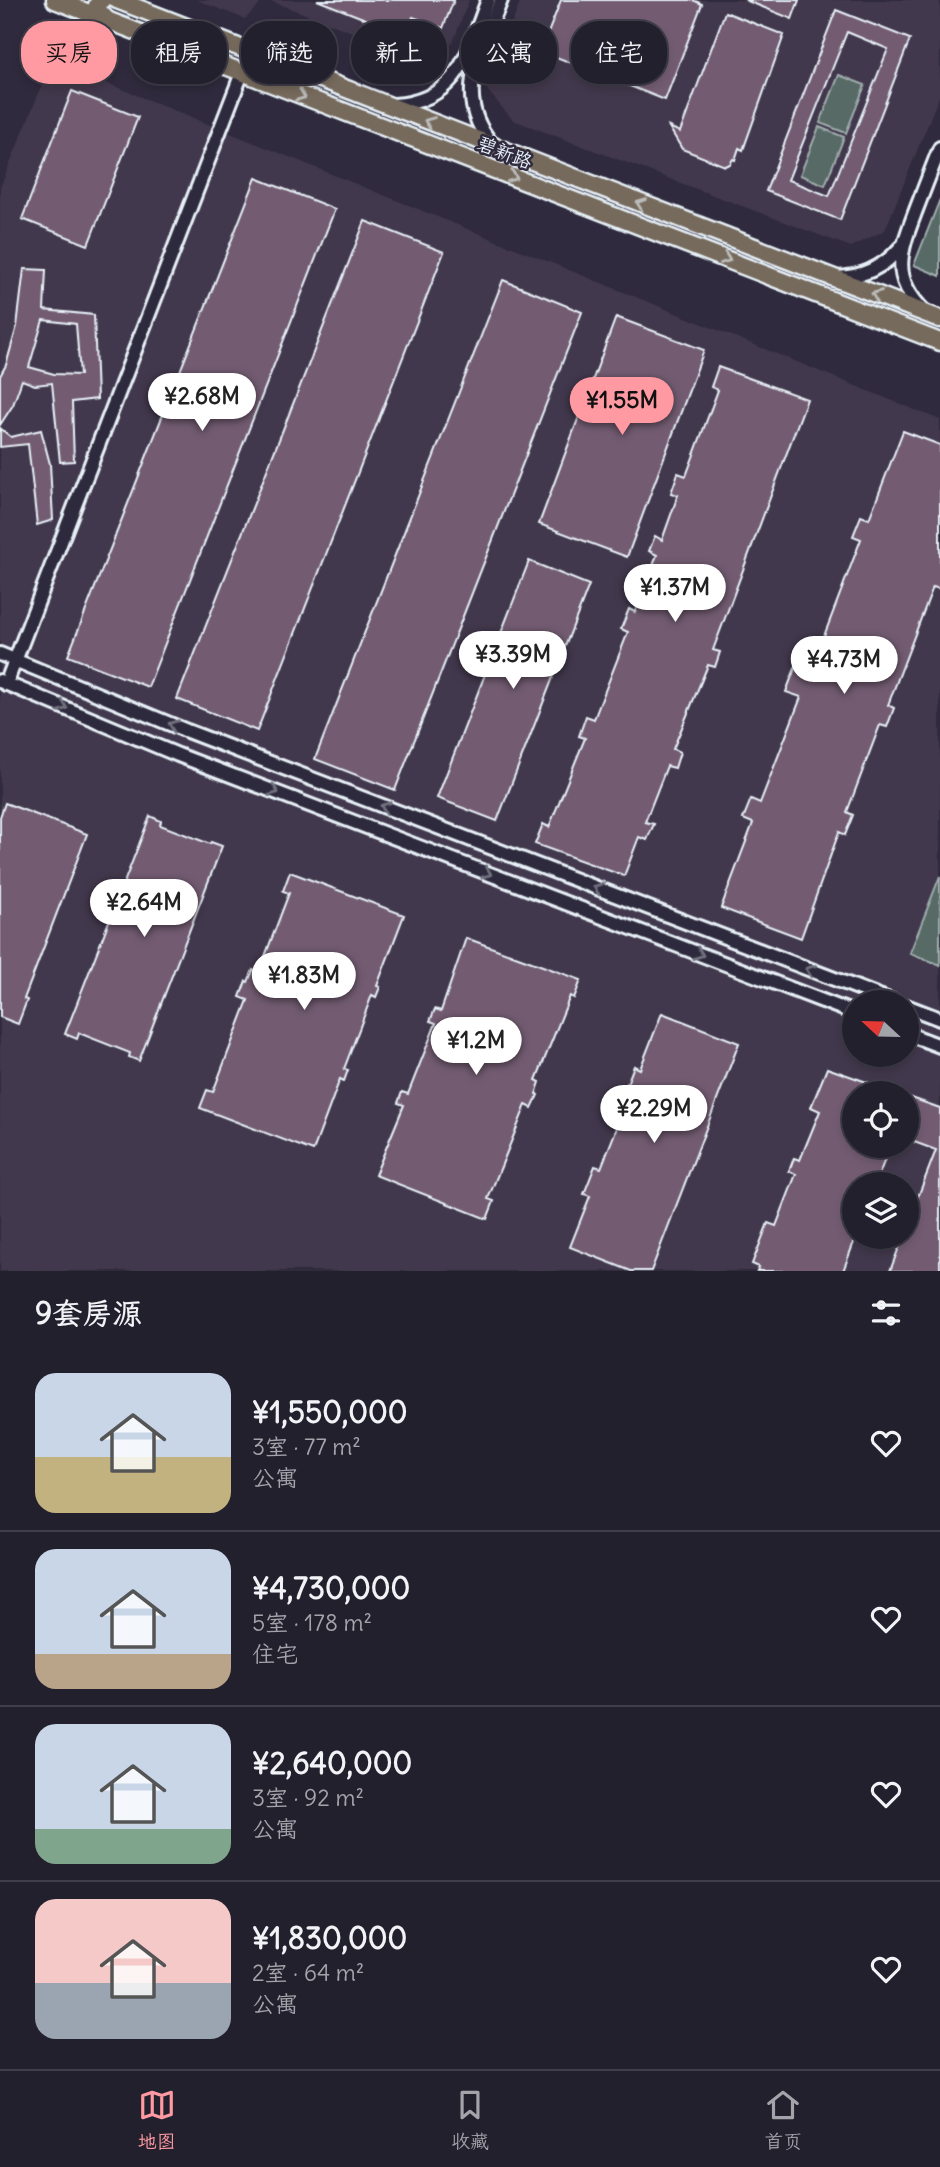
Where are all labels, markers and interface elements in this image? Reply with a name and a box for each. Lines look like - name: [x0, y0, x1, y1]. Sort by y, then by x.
- chip: 买房: [21, 21, 117, 84]
- chip: 租房: [131, 21, 227, 84]
- chip: 筛选: [241, 21, 337, 84]
- chip: 新上: [351, 21, 447, 84]
- chip: 公寓: [461, 21, 557, 84]
- chip: 住宅: [571, 21, 667, 84]
- one-way arrow: [295, 87, 307, 101]
- one-way arrow: [424, 116, 436, 130]
- street label: 碧新路: [474, 131, 536, 173]
- one-way arrow: [507, 169, 519, 183]
- one-way arrow: [636, 198, 648, 212]
- one-way arrow: [719, 251, 731, 265]
- one-way arrow: [871, 289, 883, 303]
- pin: ¥2.68M: [145, 374, 259, 433]
- pin: ¥1.55M: [565, 378, 679, 437]
- text: ¥2.68M: [164, 381, 240, 410]
- text: ¥1.55M: [586, 385, 658, 414]
- pin: ¥1.37M: [618, 564, 732, 624]
- text: ¥1.37M: [640, 572, 710, 601]
- pin: ¥3.39M: [456, 632, 570, 691]
- pin: ¥4.73M: [787, 636, 901, 696]
- text: ¥3.39M: [475, 639, 551, 668]
- text: ¥4.73M: [807, 644, 881, 673]
- one-way arrow: [56, 699, 68, 713]
- one-way arrow: [168, 720, 180, 734]
- one-way arrow: [268, 783, 280, 797]
- one-way arrow: [380, 801, 392, 815]
- one-way arrow: [480, 864, 492, 878]
- pin: ¥2.64M: [87, 880, 201, 939]
- one-way arrow: [592, 883, 604, 897]
- text: ¥2.64M: [106, 887, 182, 916]
- one-way arrow: [693, 946, 705, 960]
- pin: ¥1.83M: [247, 953, 361, 1012]
- text: ¥1.83M: [268, 960, 340, 989]
- one-way arrow: [805, 964, 817, 978]
- north arrow: [842, 990, 919, 1068]
- map controls: [842, 990, 919, 1249]
- pin: ¥1.2M: [427, 1018, 525, 1077]
- text: ¥1.2M: [447, 1025, 505, 1054]
- button: locate: [842, 1081, 919, 1158]
- pin: ¥2.29M: [597, 1086, 711, 1145]
- text: ¥2.29M: [616, 1093, 692, 1122]
- button: layers: [842, 1172, 919, 1249]
- text: 9套房源: [35, 1294, 142, 1332]
- icon: filters: [867, 1294, 905, 1332]
- text: ¥1,550,000: [252, 1393, 408, 1431]
- icon: home: [91, 1401, 175, 1485]
- icon: heart: [867, 1424, 905, 1462]
- text: 3室 · 77 m²: [252, 1432, 361, 1461]
- text: 公寓: [252, 1463, 298, 1492]
- text: ¥4,730,000: [252, 1569, 410, 1607]
- icon: home: [91, 1577, 175, 1661]
- icon: heart: [867, 1600, 905, 1638]
- text: 5室 · 178 m²: [252, 1608, 372, 1637]
- text: 住宅: [252, 1639, 298, 1668]
- text: ¥2,640,000: [252, 1744, 412, 1782]
- icon: home: [91, 1752, 175, 1836]
- icon: heart: [867, 1775, 905, 1813]
- text: 3室 · 92 m²: [252, 1783, 364, 1812]
- text: 公寓: [252, 1814, 298, 1843]
- text: ¥1,830,000: [252, 1919, 407, 1957]
- icon: home: [91, 1927, 175, 2011]
- icon: heart: [867, 1950, 905, 1988]
- text: 2室 · 64 m²: [252, 1958, 364, 1987]
- text: 公寓: [252, 1989, 298, 2018]
- tab: 地图: [138, 2086, 176, 2153]
- tab: 收藏: [451, 2086, 489, 2153]
- tab: 首页: [764, 2086, 802, 2153]

